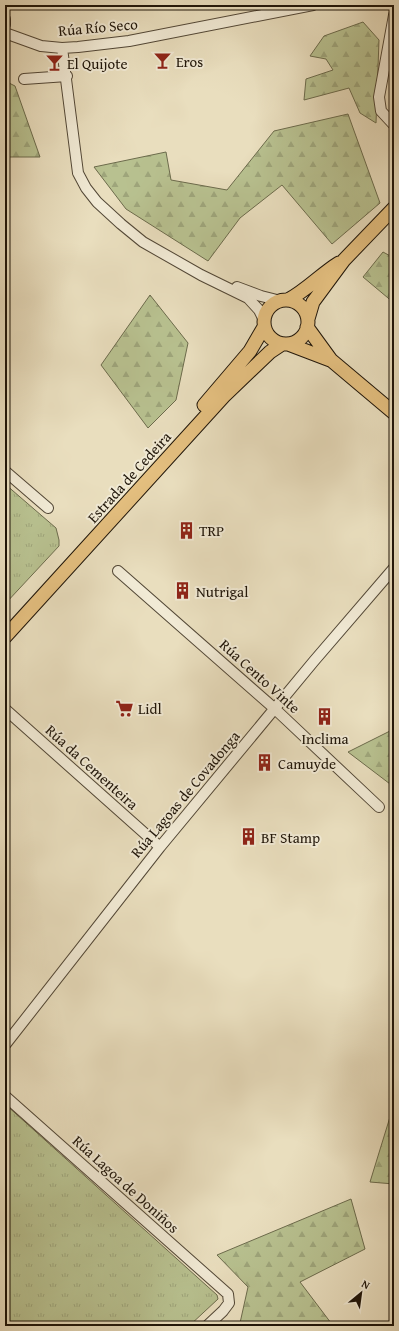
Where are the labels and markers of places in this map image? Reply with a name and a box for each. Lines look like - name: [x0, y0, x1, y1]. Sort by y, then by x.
- bar icon: Eros: [153, 51, 173, 71]
- place label: Eros: [176, 51, 203, 72]
- bar icon: El Quijote: [44, 53, 64, 73]
- place label: El Quijote: [67, 53, 128, 74]
- building icon: TRP: [176, 520, 196, 540]
- place label: TRP: [199, 520, 224, 541]
- building icon: Nutrigal: [173, 581, 193, 601]
- place label: Nutrigal: [196, 581, 248, 602]
- supermarket icon: Lidl: [115, 698, 135, 718]
- place label: Lidl: [138, 698, 162, 719]
- building icon: Inclima: [315, 707, 335, 727]
- place label: Inclima: [301, 728, 349, 749]
- building icon: Camuyde: [255, 753, 275, 773]
- place label: Camuyde: [278, 753, 336, 774]
- building icon: BF Stamp: [238, 827, 258, 847]
- place label: BF Stamp: [261, 827, 320, 848]

